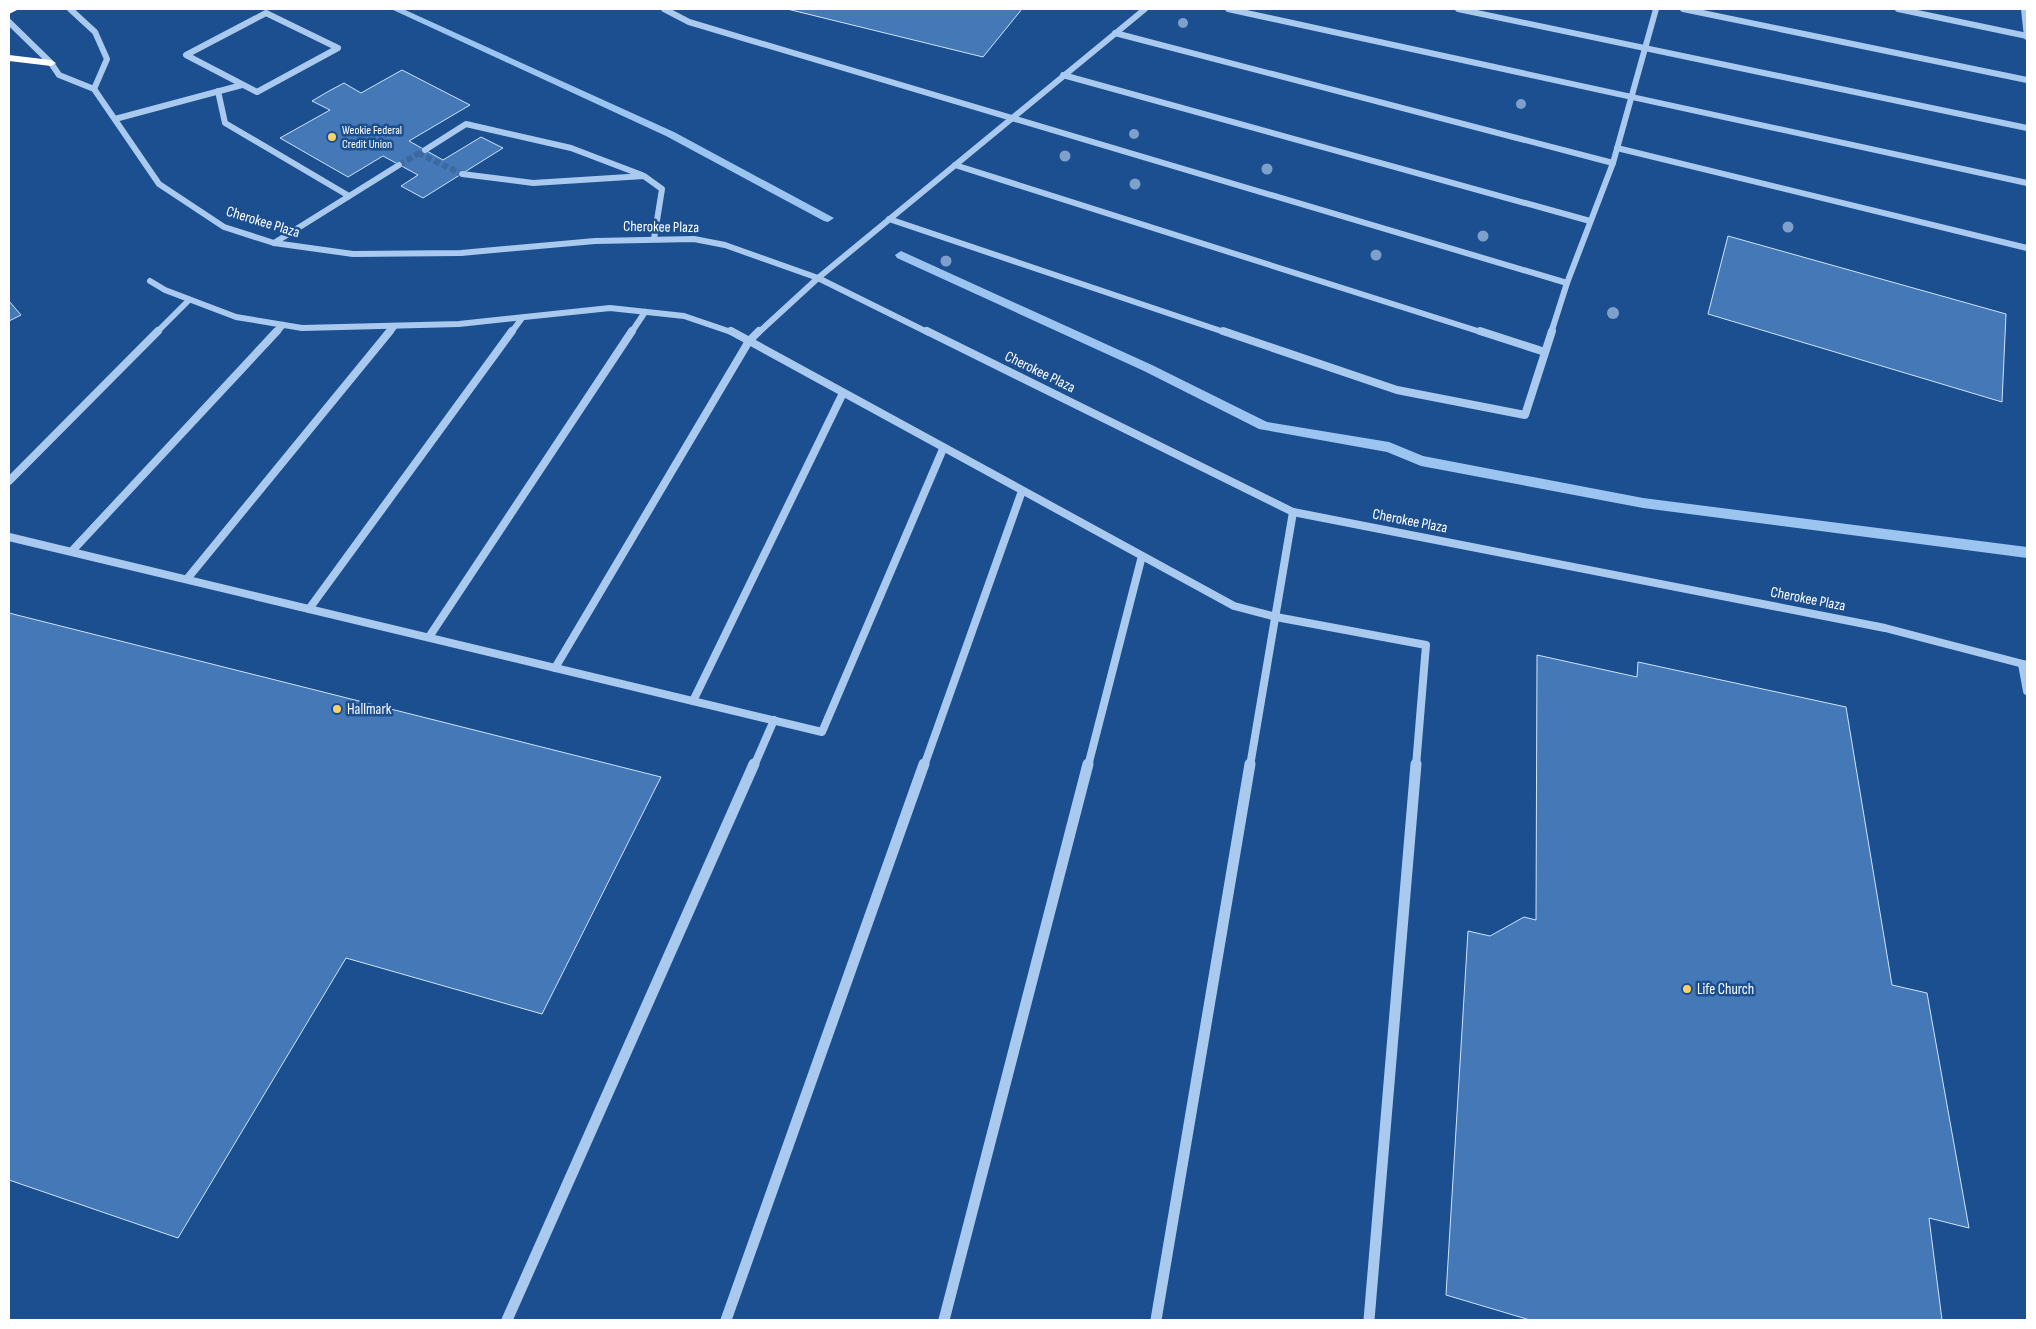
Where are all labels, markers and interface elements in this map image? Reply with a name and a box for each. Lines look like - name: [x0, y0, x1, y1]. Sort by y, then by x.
- place label: Weokie Federal Credit Union: [342, 123, 402, 152]
- marker: Weokie Federal Credit Union: [326, 131, 338, 143]
- street label: Cherokee Plaza: [224, 202, 302, 242]
- street label: Cherokee Plaza: [623, 217, 699, 237]
- street label: Cherokee Plaza: [1002, 347, 1079, 397]
- street label: Cherokee Plaza: [1371, 504, 1449, 538]
- street label: Cherokee Plaza: [1769, 582, 1847, 616]
- place label: Hallmark: [347, 700, 392, 719]
- marker: Hallmark: [331, 703, 343, 715]
- place label: Life Church: [1697, 980, 1754, 999]
- marker: Life Church: [1681, 983, 1693, 995]

